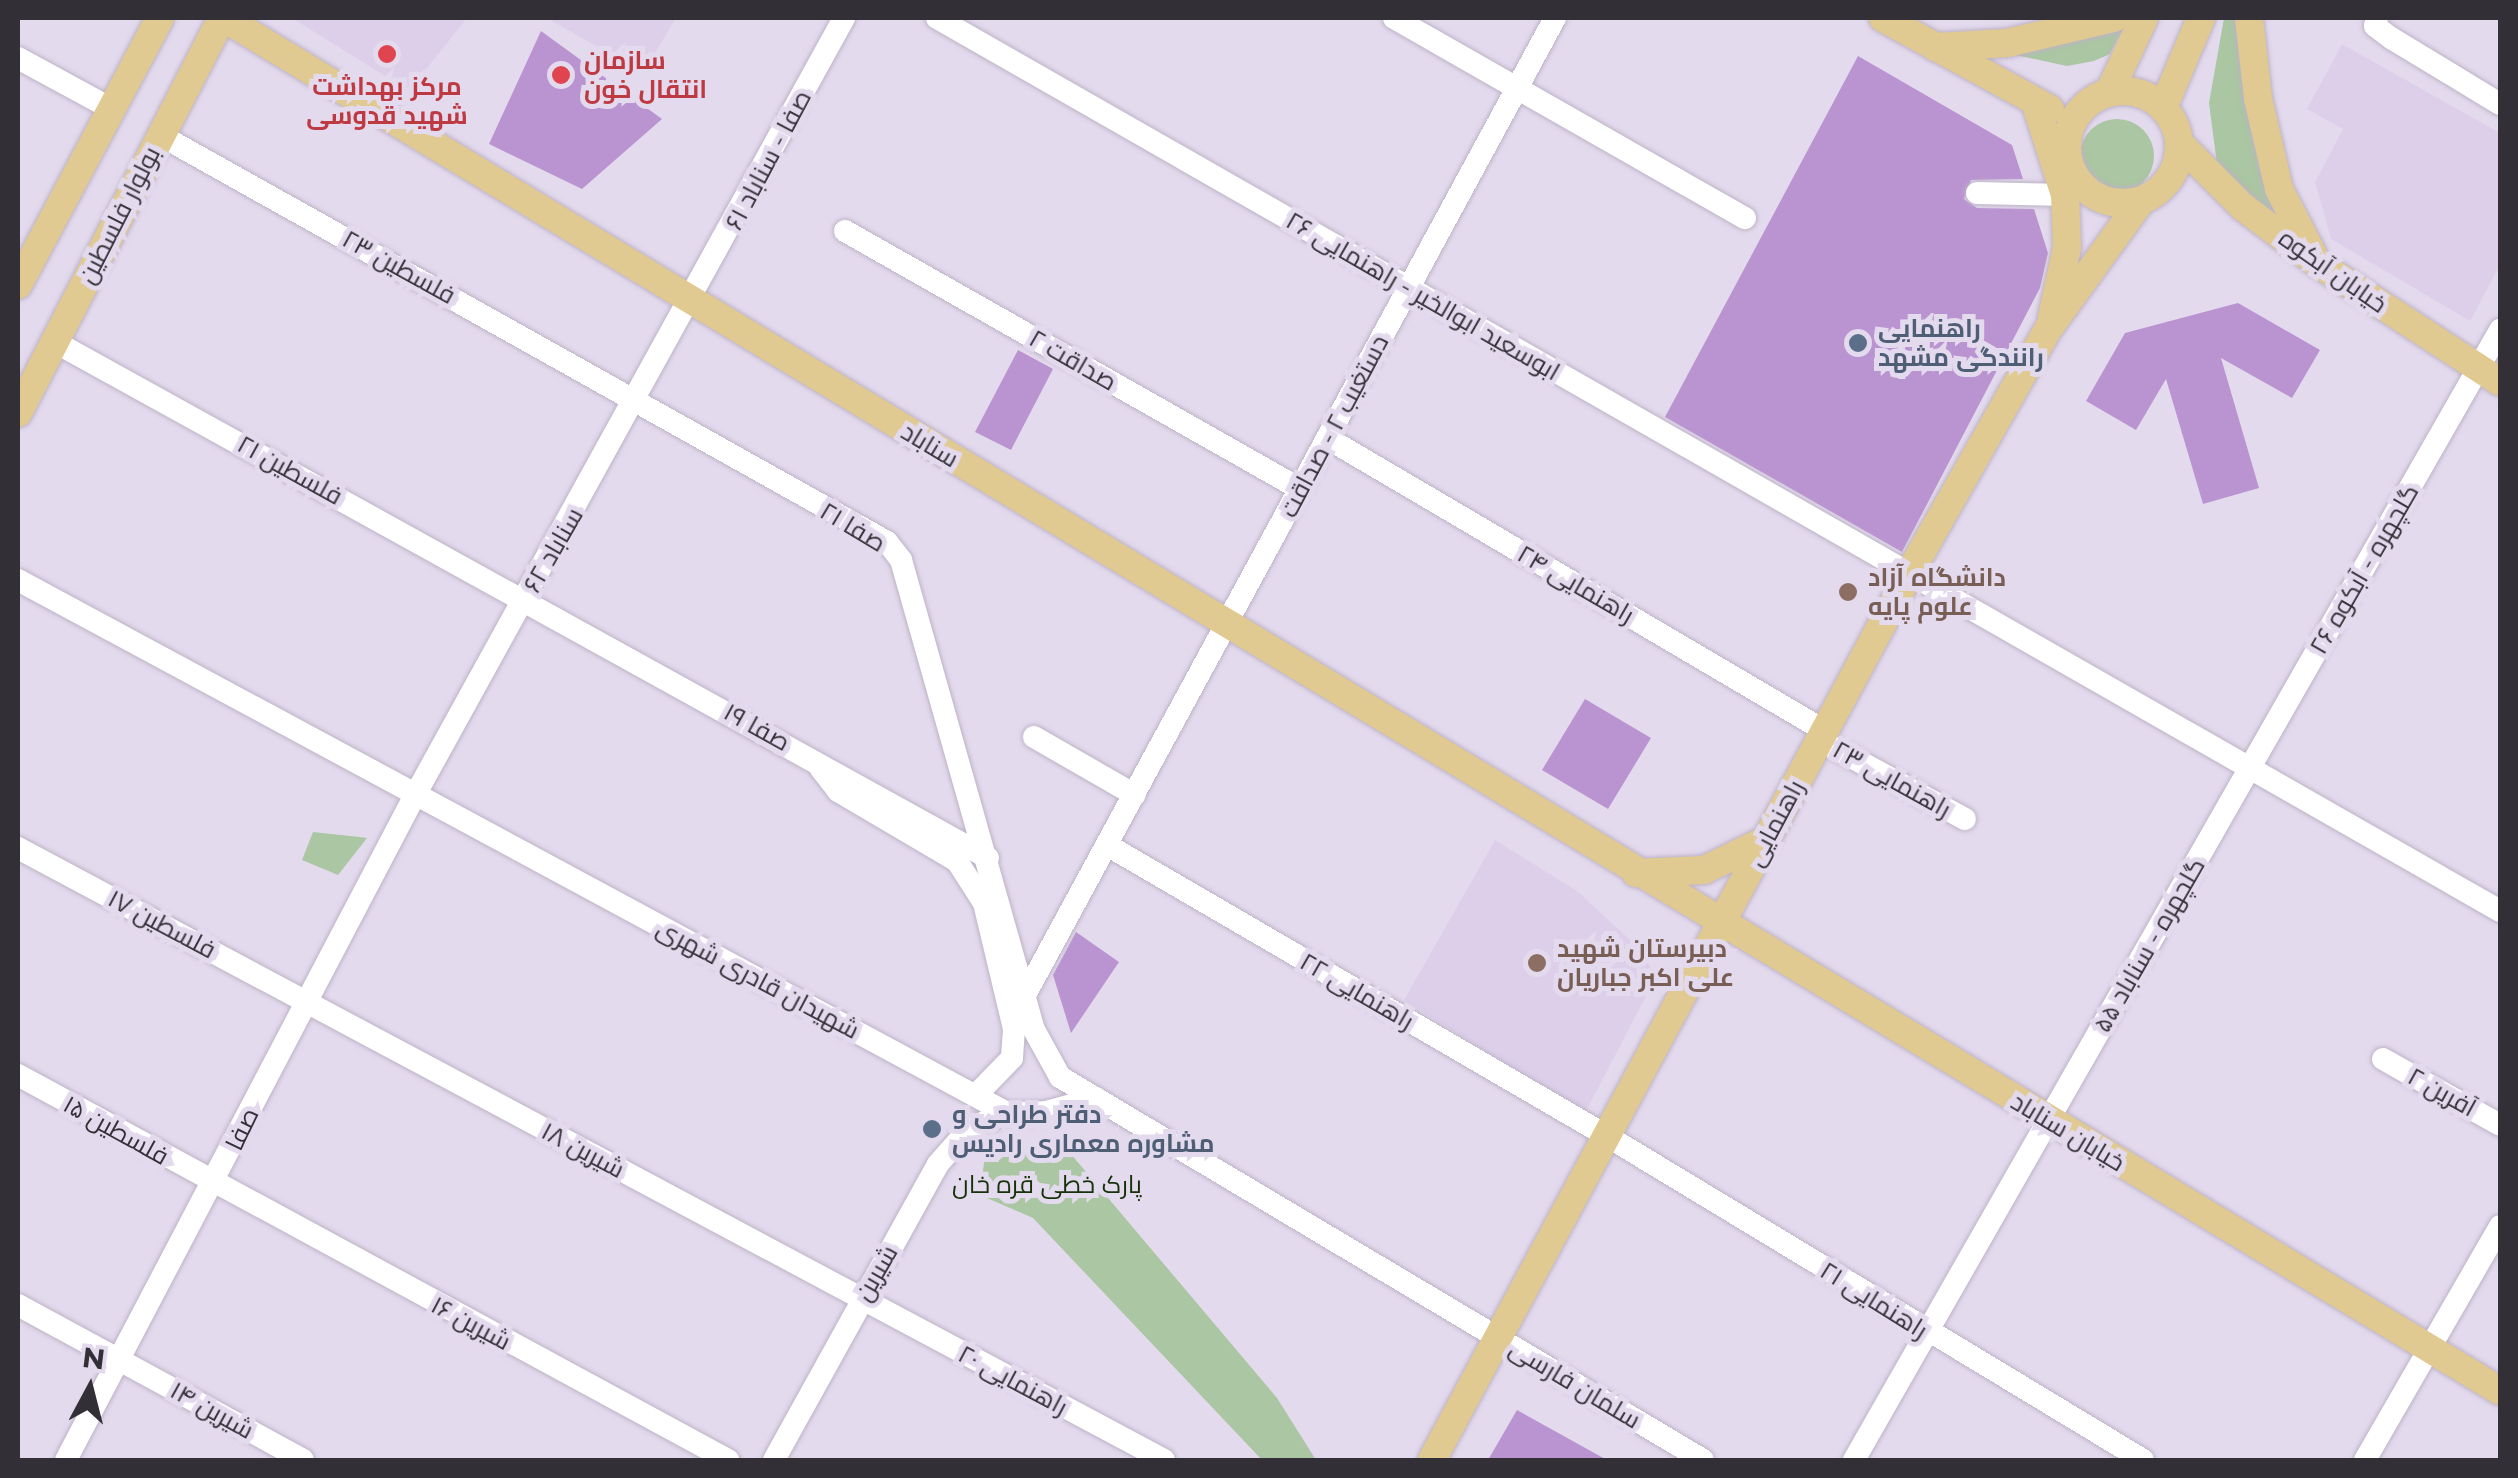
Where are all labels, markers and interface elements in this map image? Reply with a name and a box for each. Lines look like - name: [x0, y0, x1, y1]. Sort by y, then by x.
- marker: مرکز بهداشت شهید قدوسی: [374, 41, 400, 67]
- place label: سازمان انتقال خون: [584, 46, 707, 105]
- marker: سازمان انتقال خون: [548, 62, 574, 88]
- place label: مرکز بهداشت شهید قدوسی: [306, 72, 468, 131]
- street label: صفا - سناباد ۶۱: [719, 85, 817, 235]
- street label: بولوار فلسطین: [72, 141, 166, 289]
- street label: ابوسعید ابوالخیر - راهنمایی ۲۶: [1281, 205, 1565, 387]
- street label: خیابان آبکوه: [2273, 223, 2393, 319]
- street label: فلسطین ۲۳: [337, 224, 461, 310]
- place label: راهنمایی رانندگی مشهد: [1878, 314, 2044, 373]
- street label: صداقت ۲: [1024, 323, 1122, 397]
- street label: دستغیب ۲ - صداقت: [1273, 330, 1395, 522]
- marker: راهنمایی رانندگی مشهد: [1847, 332, 1869, 354]
- street label: سناباد: [896, 416, 964, 474]
- street label: فلسطین ۲۱: [232, 429, 348, 511]
- street label: گلچهره - آبکوه ۲۶: [2303, 479, 2425, 659]
- street label: صفا ۲۱: [815, 496, 891, 558]
- street label: سناباد ۶۲: [517, 502, 589, 598]
- street label: راهنمایی ۲۴: [1512, 539, 1640, 629]
- place label: دانشگاه آزاد علوم پایه: [1868, 563, 2006, 622]
- marker: دانشگاه آزاد علوم پایه: [1837, 581, 1859, 603]
- street label: صفا ۱۹: [719, 697, 795, 757]
- street label: راهنمایی ۲۳: [1828, 734, 1956, 824]
- street label: راهنمایی: [1740, 775, 1810, 871]
- street label: گلچهره - سناباد ۵۵: [2087, 853, 2211, 1037]
- street label: فلسطین ۱۷: [103, 883, 221, 965]
- street label: شهیدان قادری شهری: [652, 913, 864, 1045]
- place label: دبیرستان شهید علی اکبر جباریان: [1557, 934, 1734, 993]
- street label: راهنمایی ۲۲: [1295, 946, 1419, 1036]
- marker: دبیرستان شهید علی اکبر جباریان: [1526, 952, 1548, 974]
- street label: آفرین ۲: [2403, 1061, 2481, 1123]
- street label: خیابان سناباد: [2006, 1086, 2130, 1178]
- street label: فلسطین ۱۵: [58, 1089, 174, 1171]
- place label: دفتر طراحی و مشاوره معماری رادیس: [952, 1100, 1214, 1159]
- street label: صفا: [219, 1103, 265, 1155]
- street label: شیرین ۱۸: [536, 1116, 630, 1184]
- marker: دفتر طراحی و مشاوره معماری رادیس: [921, 1118, 943, 1140]
- park label: پارک خطی قره خان: [952, 1169, 1142, 1199]
- street label: شیرین: [848, 1240, 904, 1306]
- street label: راهنمایی ۲۱: [1815, 1255, 1933, 1345]
- street label: شیرین ۱۶: [426, 1290, 516, 1356]
- street label: سلمان فارسی: [1504, 1333, 1646, 1435]
- north arrow: [40, 1338, 140, 1438]
- street label: راهنمایی ۲۰: [953, 1339, 1073, 1421]
- text: N: [80, 1340, 107, 1376]
- street label: شیرین ۱۴: [165, 1375, 259, 1445]

